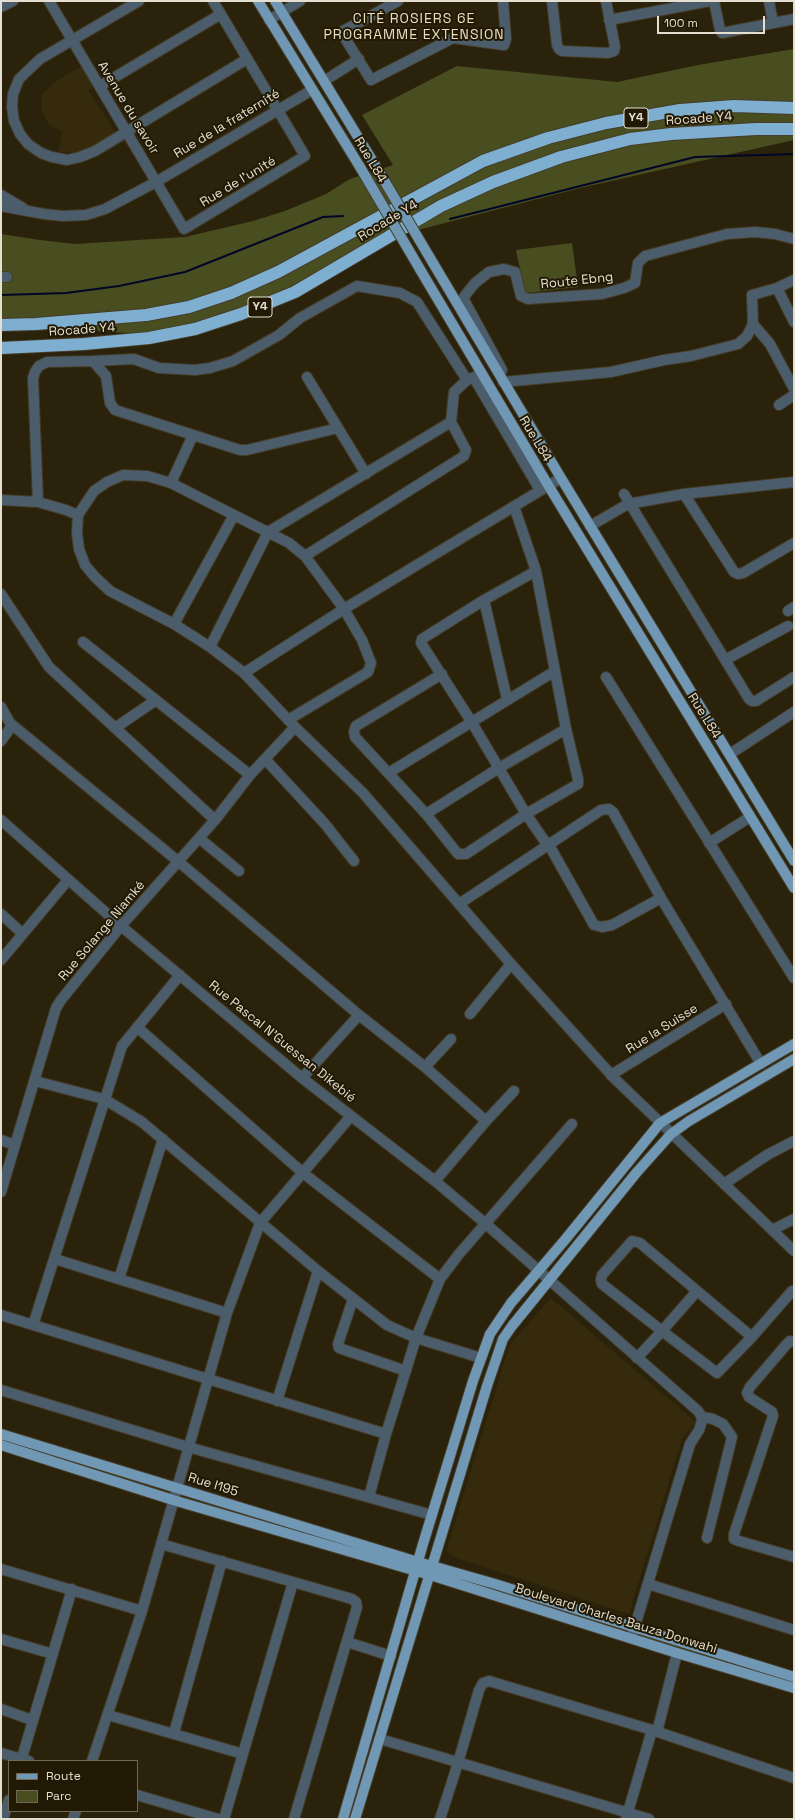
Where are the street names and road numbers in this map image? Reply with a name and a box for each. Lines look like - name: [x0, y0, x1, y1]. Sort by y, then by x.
- street label: Avenue du savoir: [94, 59, 162, 157]
- street label: Rue de la fraternité: [171, 86, 283, 162]
- road number: Y4: [624, 108, 648, 128]
- street label: Rocade Y4: [665, 109, 733, 129]
- street label: Rue L84: [350, 134, 390, 186]
- street label: Rue de l'unité: [197, 153, 279, 211]
- street label: Rocade Y4: [355, 197, 421, 245]
- street label: Route Ebng: [540, 269, 614, 293]
- road number: Y4: [248, 297, 272, 317]
- street label: Rocade Y4: [48, 320, 116, 340]
- street label: Rue L84: [515, 413, 555, 465]
- street label: Rue L84: [684, 690, 724, 742]
- street label: Rue Solange Niamké: [56, 878, 148, 984]
- street label: Rue Pascal N'Guessan Dikebié: [205, 978, 359, 1106]
- street label: Rue la Suisse: [623, 1001, 701, 1057]
- street label: Rue I195: [186, 1470, 240, 1500]
- street label: Boulevard Charles Bauza Donwahi: [513, 1581, 719, 1657]

